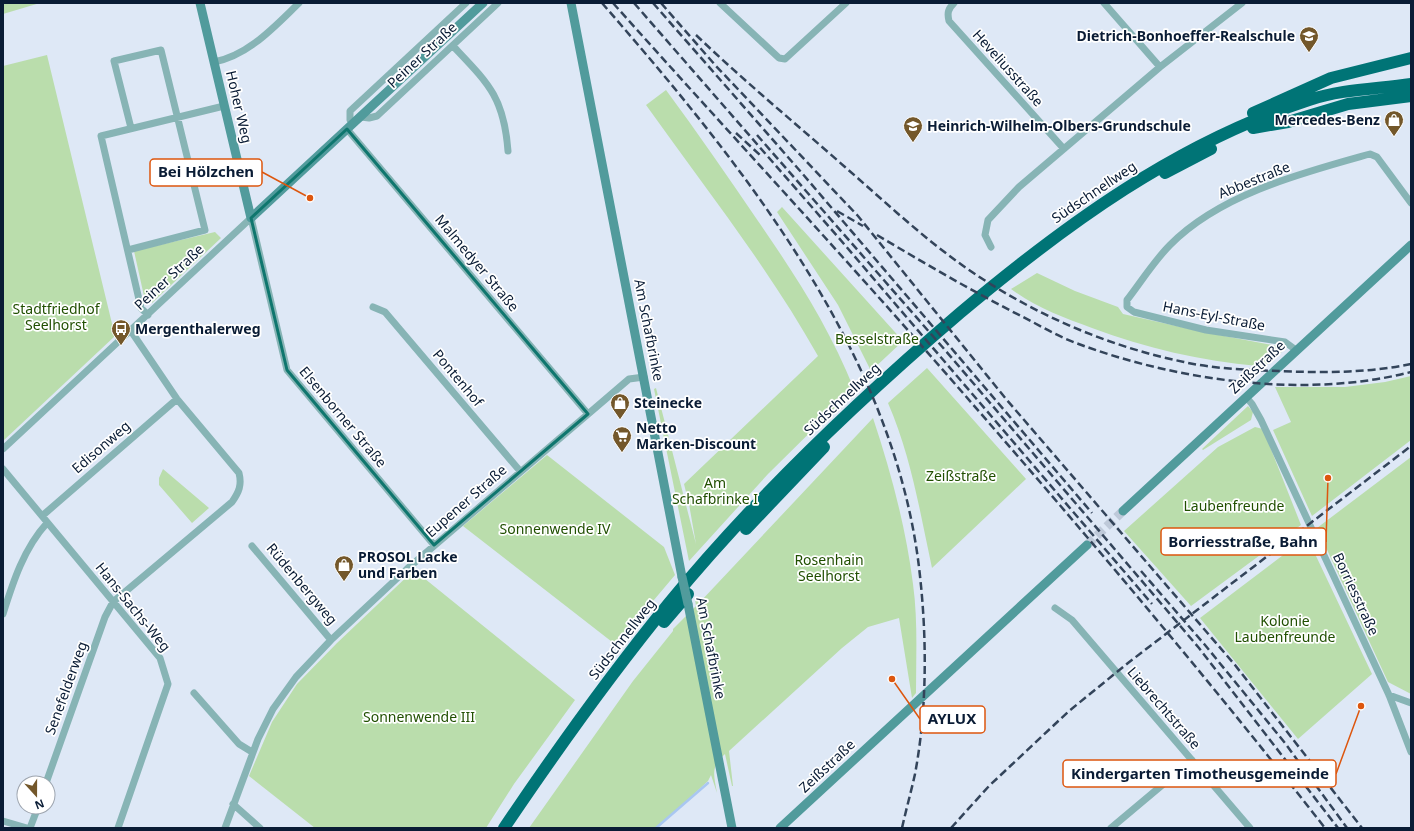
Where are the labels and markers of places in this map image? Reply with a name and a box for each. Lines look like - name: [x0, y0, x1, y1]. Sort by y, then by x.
- school or university icon: Dietrich-Bonhoeffer-Realschule: [1298, 25, 1320, 53]
- place label: Dietrich-Bonhoeffer-Realschule: [1077, 26, 1295, 45]
- shop icon: Mercedes-Benz: [1383, 109, 1405, 137]
- place label: Mercedes-Benz: [1274, 110, 1380, 129]
- school or university icon: Heinrich-Wilhelm-Olbers-Grundschule: [902, 115, 924, 143]
- place label: Heinrich-Wilhelm-Olbers-Grundschule: [927, 116, 1191, 135]
- callout: Bei Hölzchen: [150, 159, 262, 186]
- bus stop icon: Mergenthalerweg: [110, 318, 132, 346]
- place label: Mergenthalerweg: [135, 319, 261, 338]
- shop icon: Steinecke: [609, 392, 631, 420]
- place label: Steinecke: [634, 393, 702, 412]
- place label: Netto Marken-Discount: [636, 418, 756, 453]
- supermarket icon: Netto Marken-Discount: [611, 425, 633, 453]
- callout: Borriesstraße, Bahn: [1161, 528, 1326, 555]
- place label: PROSOL Lacke und Farben: [358, 547, 458, 582]
- shop icon: PROSOL Lacke und Farben: [333, 554, 355, 582]
- callout: AYLUX: [920, 706, 985, 733]
- callout: Kindergarten Timotheusgemeinde: [1063, 760, 1336, 787]

